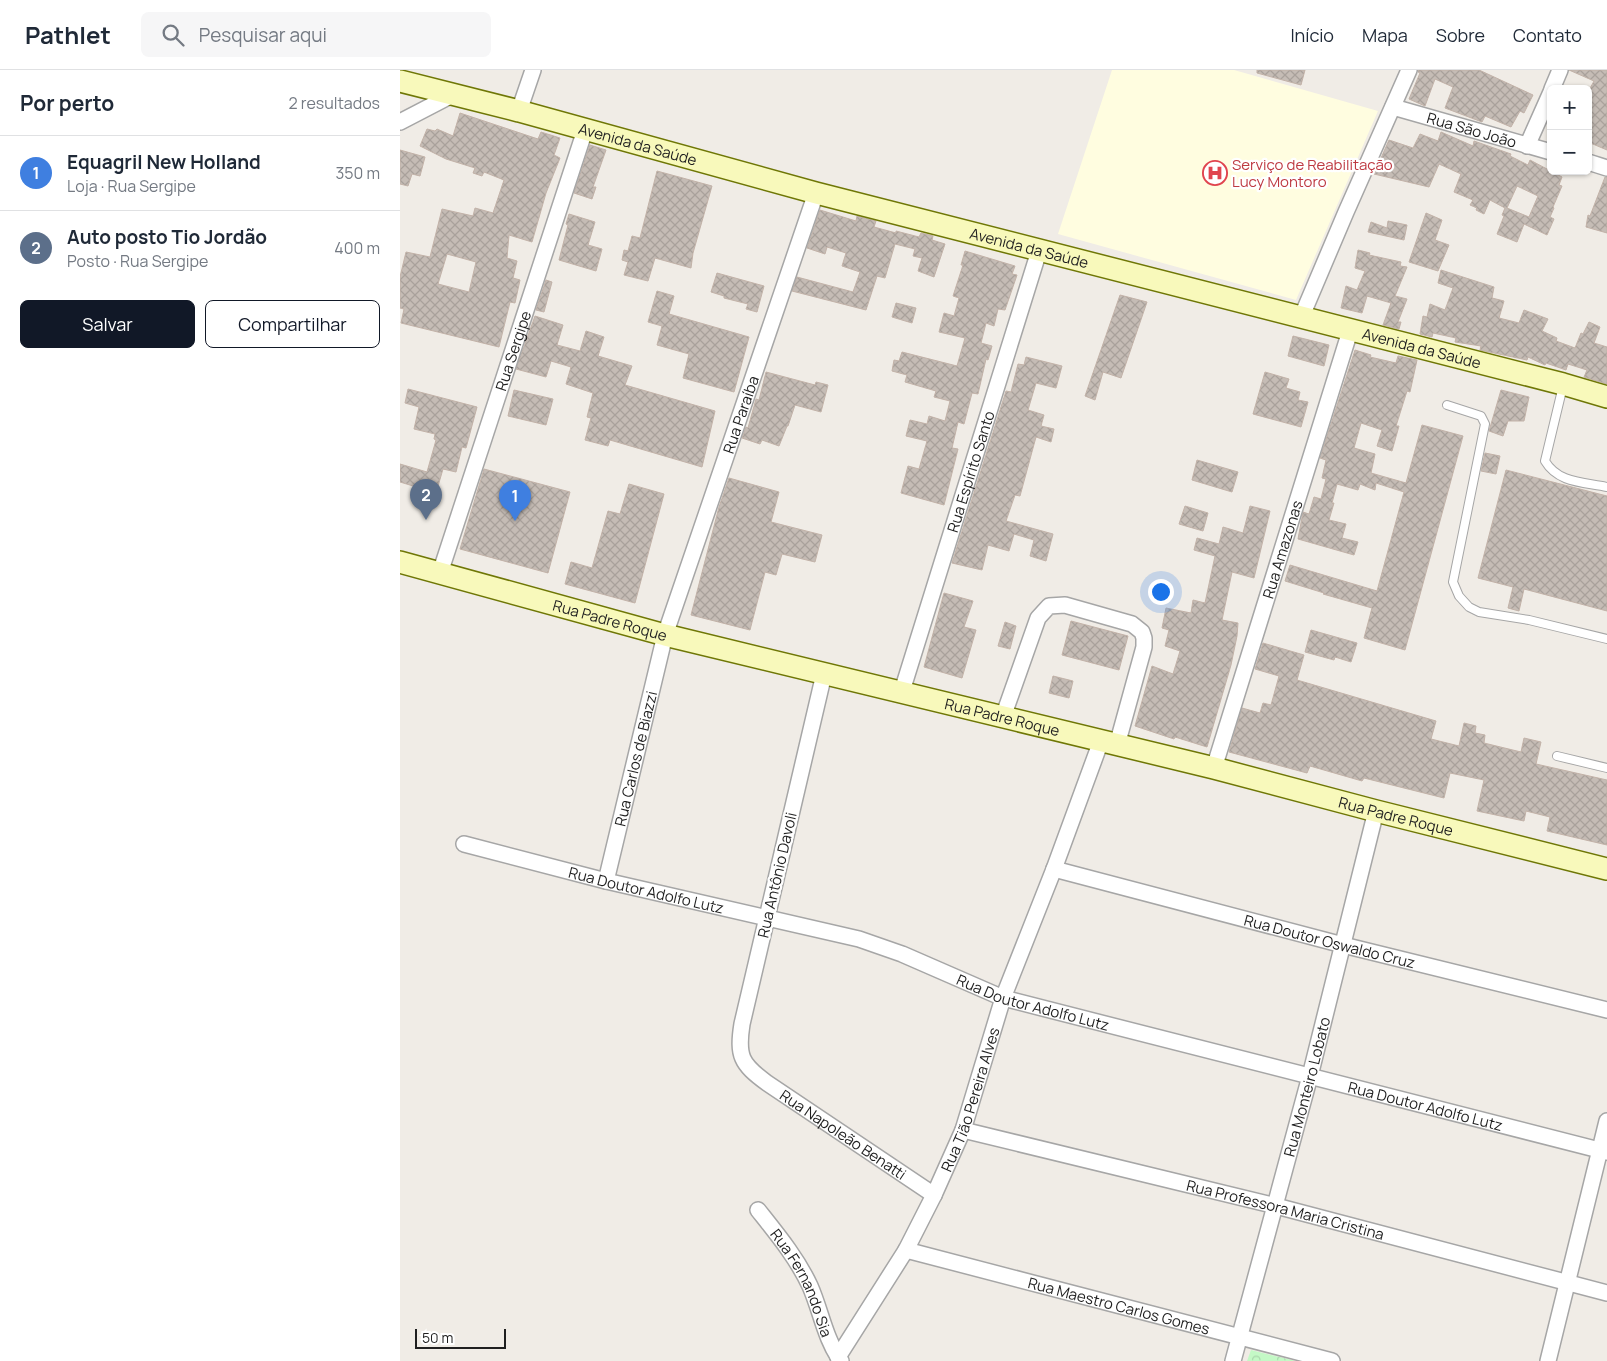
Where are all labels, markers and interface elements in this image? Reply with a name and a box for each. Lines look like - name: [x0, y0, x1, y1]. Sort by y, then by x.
- search box: [141, 12, 491, 57]
- text: Pathlet: [25, 18, 111, 51]
- icon: search: [159, 21, 187, 49]
- text: Pesquisar aqui: [199, 22, 327, 48]
- text: Início: [1290, 23, 1334, 47]
- text: Mapa: [1362, 23, 1408, 47]
- text: Sobre: [1436, 23, 1485, 47]
- text: Contato: [1513, 23, 1582, 47]
- map controls: [1547, 85, 1592, 175]
- button: +: [1547, 85, 1592, 130]
- text: Por perto: [20, 89, 114, 117]
- text: 2 resultados: [289, 92, 380, 114]
- street label: Rua São João: [1425, 107, 1519, 152]
- street label: Avenida da Saúde: [576, 117, 700, 170]
- button: −: [1547, 130, 1592, 175]
- text: Equagril New Holland: [67, 149, 261, 175]
- place label: Serviço de Reabilitação Lucy Montoro: [1232, 154, 1393, 192]
- hospital icon: Serviço de Reabilitação Lucy Montoro: [1202, 160, 1228, 186]
- text: 1: [32, 162, 40, 184]
- text: 350 m: [335, 162, 380, 184]
- text: Loja · Rua Sergipe: [67, 175, 196, 197]
- street label: Avenida da Saúde: [968, 222, 1091, 273]
- text: Auto posto Tio Jordão: [67, 224, 267, 250]
- text: 2: [31, 237, 41, 259]
- text: 400 m: [334, 237, 380, 259]
- text: Posto · Rua Sergipe: [67, 250, 208, 272]
- button: Salvar: [20, 300, 195, 348]
- button: Compartilhar: [205, 300, 380, 348]
- street label: Rua Sergipe: [490, 308, 536, 393]
- street label: Avenida da Saúde: [1360, 323, 1484, 373]
- street label: Rua Paraíba: [717, 373, 763, 456]
- street label: Rua Espírito Santo: [942, 408, 999, 535]
- pin: 2: [410, 479, 442, 520]
- pin: 1: [499, 480, 531, 521]
- street label: Rua Amazonas: [1257, 498, 1307, 601]
- your location: [1148, 579, 1174, 605]
- street label: Rua Padre Roque: [551, 594, 670, 646]
- street label: Rua Carlos de Biazzi: [609, 689, 662, 828]
- street label: Rua Padre Roque: [943, 693, 1062, 741]
- street label: Rua Padre Roque: [1336, 791, 1456, 841]
- street label: Rua Antônio Davoli: [752, 810, 802, 940]
- street label: Rua Doutor Adolfo Lutz: [566, 861, 726, 918]
- street label: Rua Doutor Oswaldo Cruz: [1242, 909, 1417, 973]
- street label: Rua Doutor Adolfo Lutz: [953, 969, 1112, 1035]
- street label: Rua Monteiro Lobato: [1278, 1015, 1335, 1159]
- street label: Rua Tião Pereira Alves: [935, 1024, 1004, 1175]
- street label: Rua Doutor Adolfo Lutz: [1346, 1076, 1505, 1136]
- street label: Rua Napoleão Benatti: [776, 1084, 911, 1184]
- street label: Rua Professora Maria Cristina: [1184, 1174, 1387, 1245]
- street label: Rua Fernando Sia: [766, 1224, 838, 1340]
- street label: Rua Maestro Carlos Gomes: [1026, 1272, 1212, 1339]
- scale bar: [415, 1326, 506, 1349]
- text: 50 m: [422, 1328, 453, 1347]

